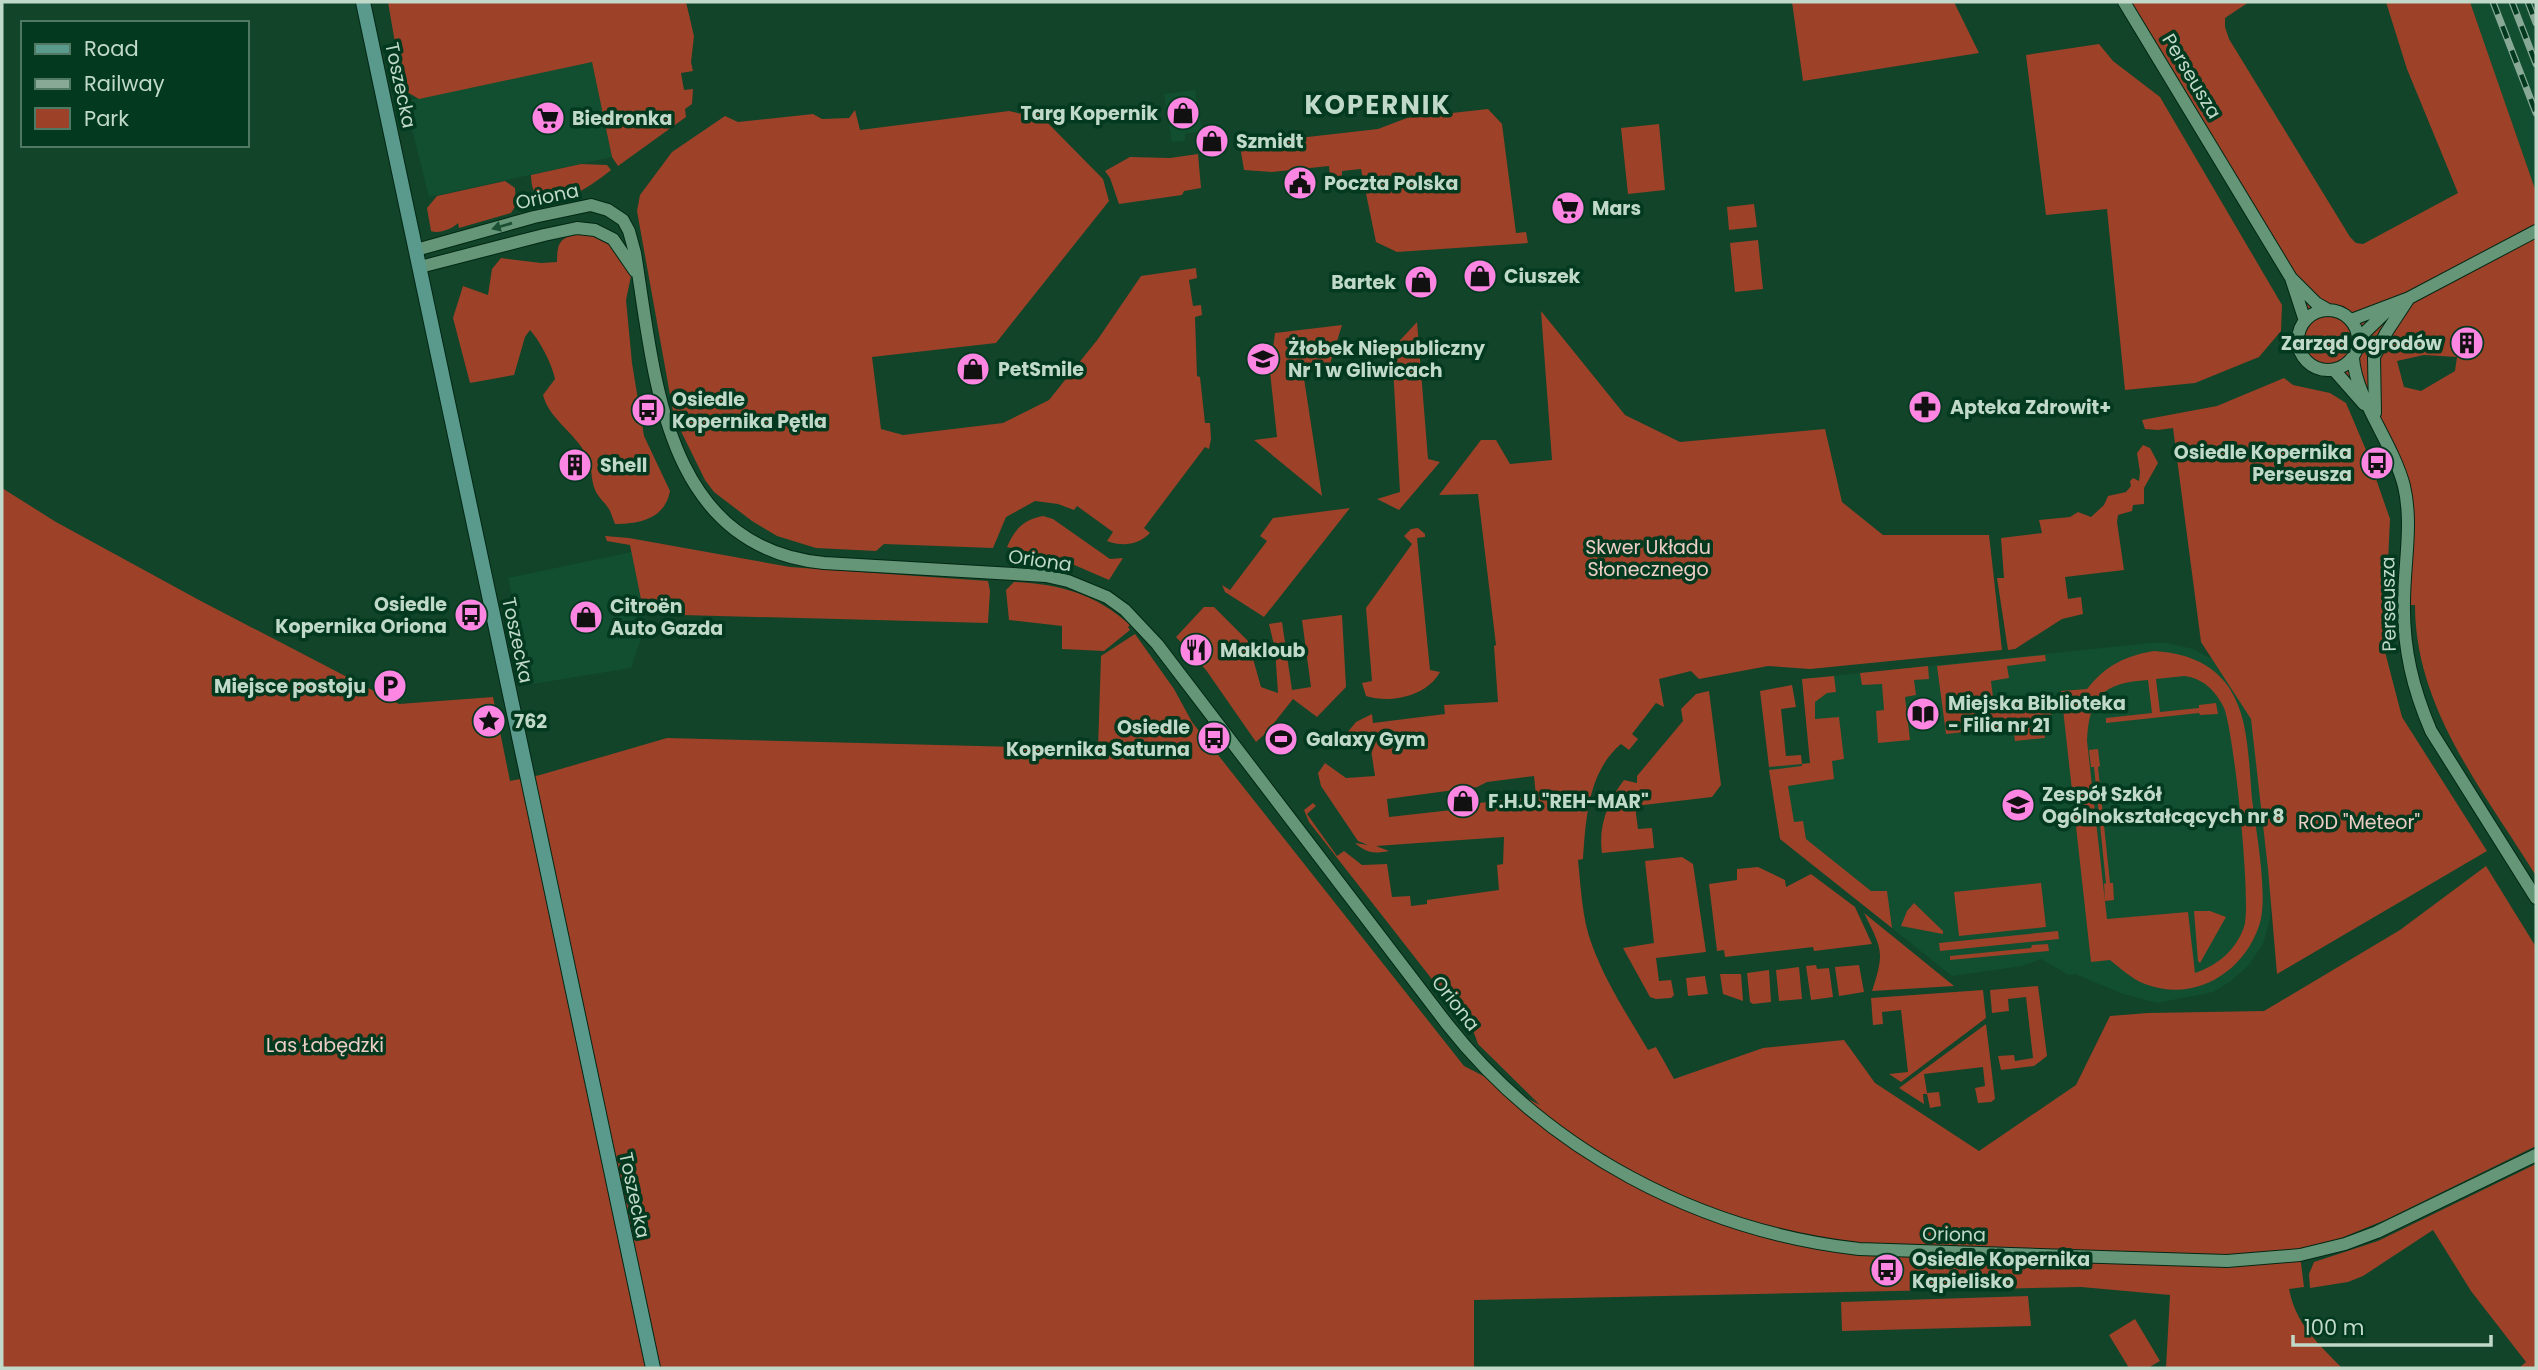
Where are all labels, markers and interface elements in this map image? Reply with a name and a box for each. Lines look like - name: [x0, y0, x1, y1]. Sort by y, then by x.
- legend: [21, 21, 248, 147]
- street label: Perseusza: [2155, 29, 2228, 124]
- text: Road: [84, 34, 139, 63]
- street label: Toszecka: [378, 40, 423, 130]
- text: Railway: [84, 69, 165, 98]
- district label: KOPERNIK: [1304, 87, 1452, 123]
- shop icon: Targ Kopernik: [1164, 94, 1202, 132]
- supermarket icon: Biedronka: [529, 99, 567, 137]
- place label: Targ Kopernik: [1021, 100, 1158, 127]
- text: Park: [84, 104, 129, 133]
- place label: Biedronka: [572, 105, 672, 132]
- shop icon: Szmidt: [1193, 122, 1231, 160]
- place label: Szmidt: [1236, 128, 1304, 155]
- public building icon: Poczta Polska: [1281, 164, 1319, 202]
- place label: Poczta Polska: [1324, 170, 1458, 197]
- street label: Oriona: [513, 177, 581, 216]
- supermarket icon: Mars: [1549, 189, 1587, 227]
- place label: Mars: [1592, 195, 1641, 222]
- one-way arrow: [491, 221, 512, 231]
- shop icon: Ciuszek: [1461, 257, 1499, 295]
- shop icon: Bartek: [1402, 263, 1440, 301]
- place label: Ciuszek: [1504, 263, 1581, 290]
- place label: Bartek: [1331, 269, 1396, 296]
- building icon: Zarząd Ogrodów: [2448, 324, 2486, 362]
- place label: Zarząd Ogrodów: [2281, 330, 2443, 357]
- place label: Żłobek Niepubliczny Nr 1 w Gliwicach: [1288, 335, 1486, 384]
- school or university icon: Żłobek Niepubliczny Nr 1 w Gliwicach: [1244, 340, 1282, 378]
- shop icon: PetSmile: [954, 350, 992, 388]
- place label: PetSmile: [998, 356, 1084, 383]
- place label: Osiedle Kopernika Pętla: [672, 386, 827, 435]
- pharmacy icon: Apteka Zdrowit+: [1906, 388, 1944, 426]
- bus stop icon: Osiedle Kopernika Pętla: [629, 391, 667, 429]
- place label: Apteka Zdrowit+: [1950, 394, 2111, 421]
- place label: Osiedle Kopernika Perseusza: [2174, 439, 2352, 488]
- bus stop icon: Osiedle Kopernika Perseusza: [2358, 444, 2396, 482]
- building icon: Shell: [556, 446, 594, 484]
- place label: Shell: [600, 452, 647, 479]
- park label: Skwer Układu Słonecznego: [1585, 534, 1711, 583]
- street label: Oriona: [1006, 543, 1073, 578]
- street label: Perseusza: [2374, 556, 2403, 652]
- place label: Osiedle Kopernika Oriona: [275, 591, 447, 640]
- place label: Citroën Auto Gazda: [610, 593, 723, 642]
- street label: Toszecka: [495, 595, 540, 685]
- bus stop icon: Osiedle Kopernika Oriona: [452, 596, 490, 634]
- shop icon: Citroën Auto Gazda: [567, 598, 605, 636]
- restaurant icon: Makloub: [1177, 631, 1215, 669]
- place label: Makloub: [1220, 637, 1306, 664]
- parking icon: Miejsce postoju: [371, 667, 409, 705]
- place label: Miejsce postoju: [214, 673, 366, 700]
- place label: Miejska Biblioteka - Filia nr 21: [1948, 690, 2126, 739]
- library icon: Miejska Biblioteka - Filia nr 21: [1904, 695, 1942, 733]
- place icon: 762: [470, 702, 508, 740]
- place label: 762: [514, 708, 547, 735]
- place label: Osiedle Kopernika Saturna: [1006, 714, 1190, 763]
- bus stop icon: Osiedle Kopernika Saturna: [1195, 719, 1233, 757]
- sports icon: Galaxy Gym: [1262, 720, 1300, 758]
- place label: Galaxy Gym: [1306, 726, 1426, 753]
- place label: Zespół Szkół Ogólnokształcących nr 8: [2042, 781, 2284, 830]
- shop icon: F.H.U."REH-MAR": [1444, 782, 1482, 820]
- school or university icon: Zespół Szkół Ogólnokształcących nr 8: [1999, 786, 2037, 824]
- place label: F.H.U."REH-MAR": [1488, 788, 1649, 815]
- park label: ROD "Meteor": [2298, 809, 2420, 836]
- street label: Oriona: [1425, 970, 1486, 1037]
- park label: Las Łabędzki: [266, 1032, 384, 1059]
- street label: Toszecka: [612, 1150, 657, 1240]
- street label: Oriona: [1922, 1220, 1986, 1249]
- place label: Osiedle Kopernika Kąpielisko: [1912, 1246, 2090, 1295]
- bus stop icon: Osiedle Kopernika Kąpielisko: [1868, 1251, 1906, 1289]
- scale bar: [2293, 1304, 2491, 1348]
- text: 100 m: [2304, 1313, 2364, 1342]

